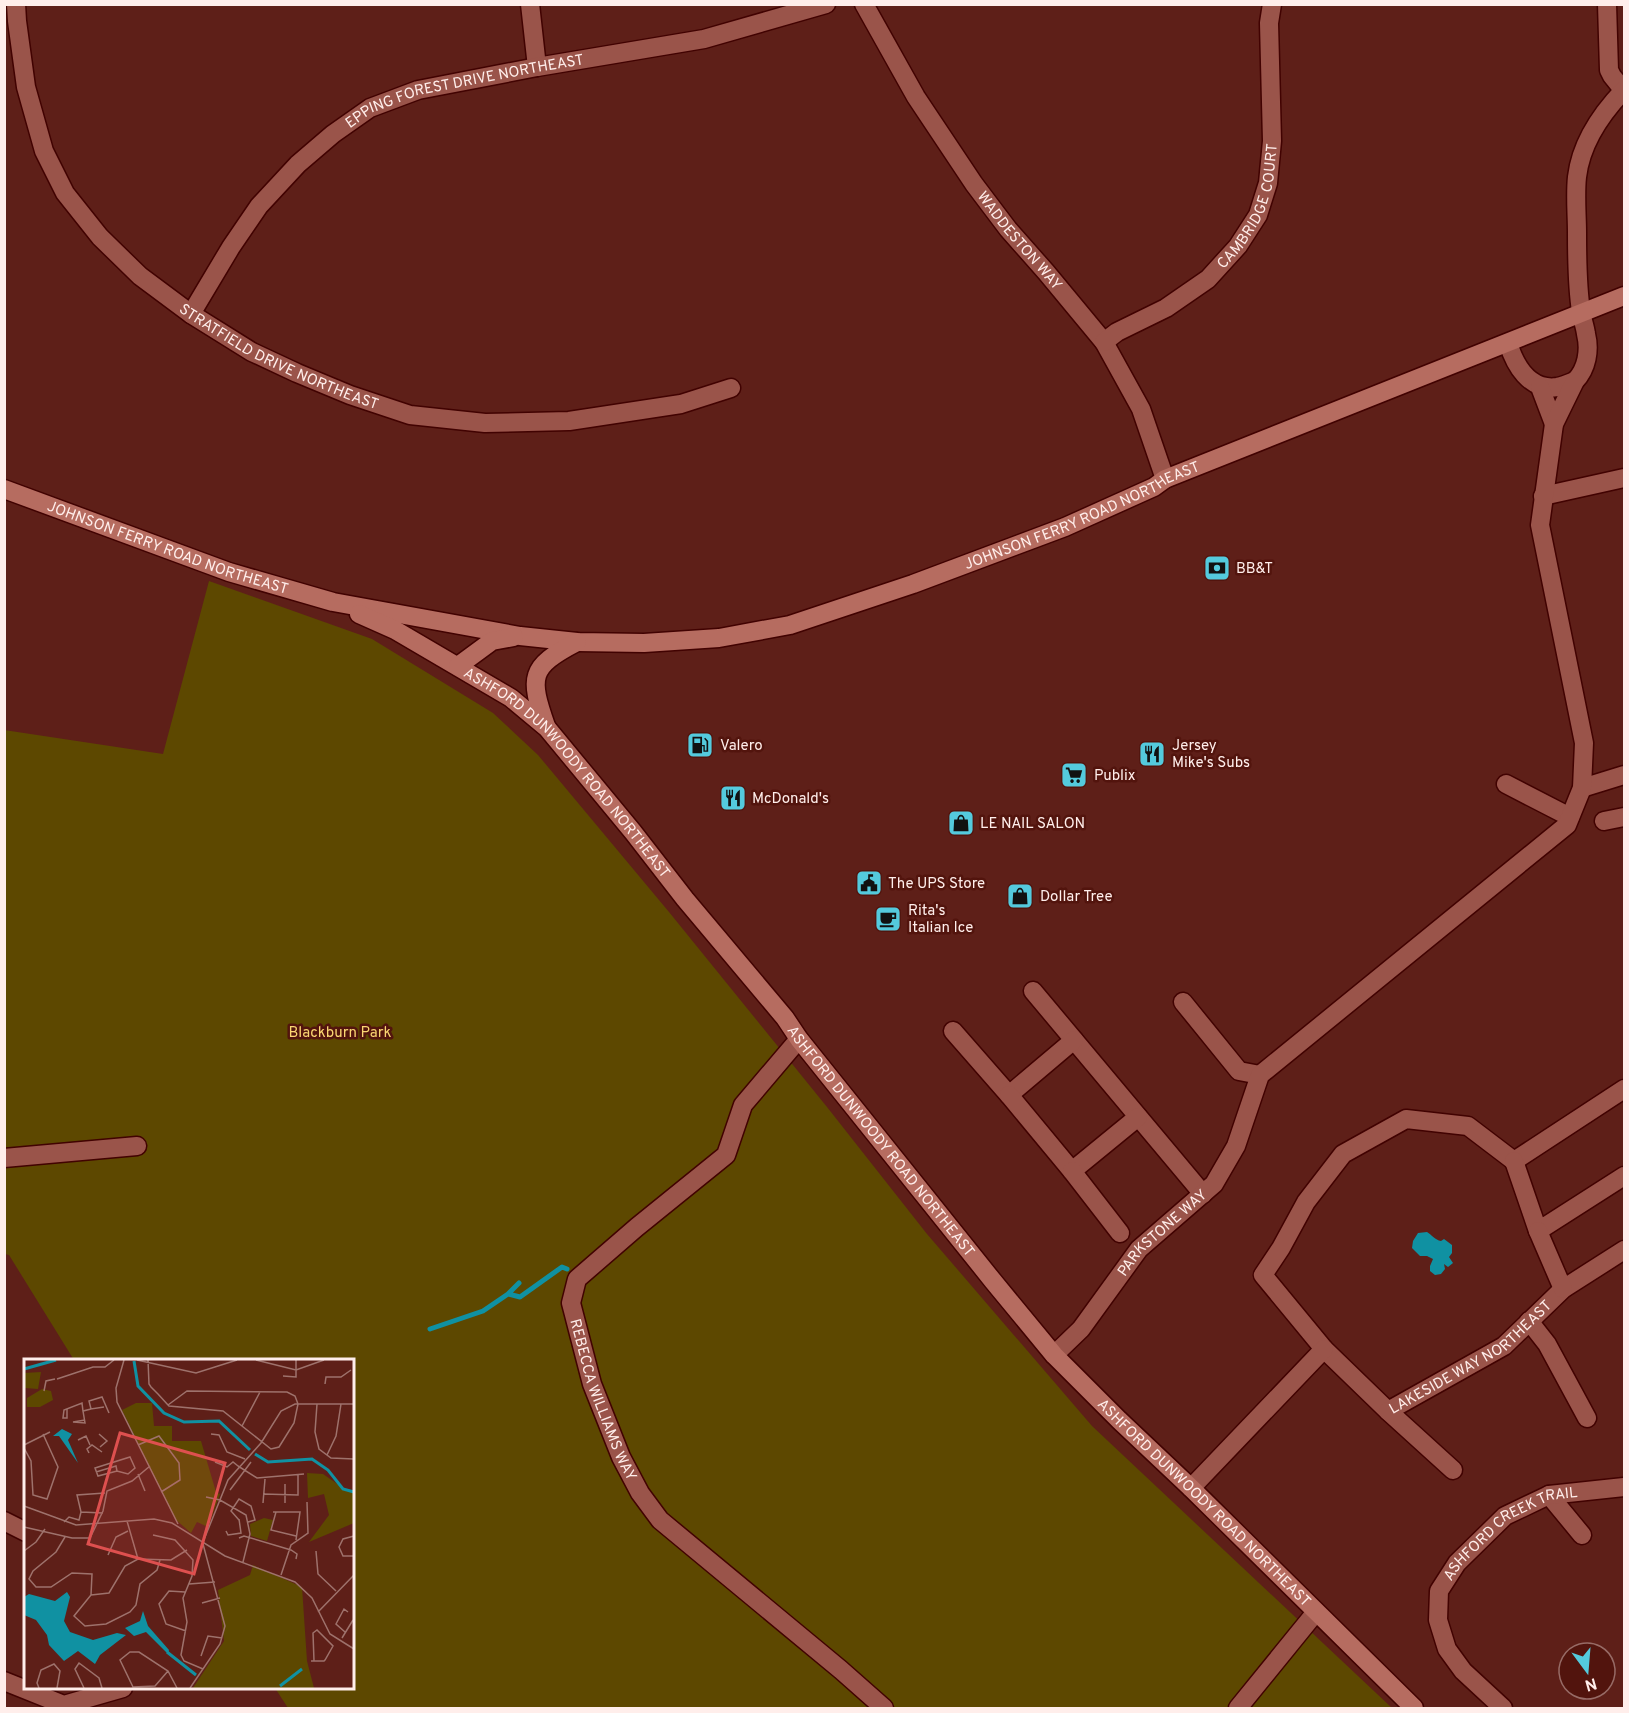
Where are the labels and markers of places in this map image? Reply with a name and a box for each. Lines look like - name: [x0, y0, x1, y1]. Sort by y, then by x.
- bank icon: BB&T: [1202, 553, 1232, 583]
- place label: BB&T: [1236, 560, 1273, 579]
- fuel station icon: Valero: [685, 730, 715, 760]
- place label: Valero: [720, 737, 763, 756]
- place label: Jersey Mike's Subs: [1172, 737, 1250, 773]
- restaurant icon: Jersey Mike's Subs: [1137, 739, 1167, 769]
- supermarket icon: Publix: [1059, 760, 1089, 790]
- place label: Publix: [1094, 767, 1136, 786]
- restaurant icon: McDonald's: [718, 783, 748, 813]
- place label: McDonald's: [752, 790, 829, 809]
- shop icon: LE NAIL SALON: [946, 808, 976, 838]
- place label: LE NAIL SALON: [980, 815, 1085, 834]
- public building icon: The UPS Store: [854, 868, 884, 898]
- place label: The UPS Store: [888, 875, 985, 894]
- shop icon: Dollar Tree: [1005, 881, 1035, 911]
- place label: Dollar Tree: [1040, 888, 1112, 907]
- place label: Rita's Italian Ice: [908, 902, 973, 938]
- cafe icon: Rita's Italian Ice: [873, 904, 903, 934]

